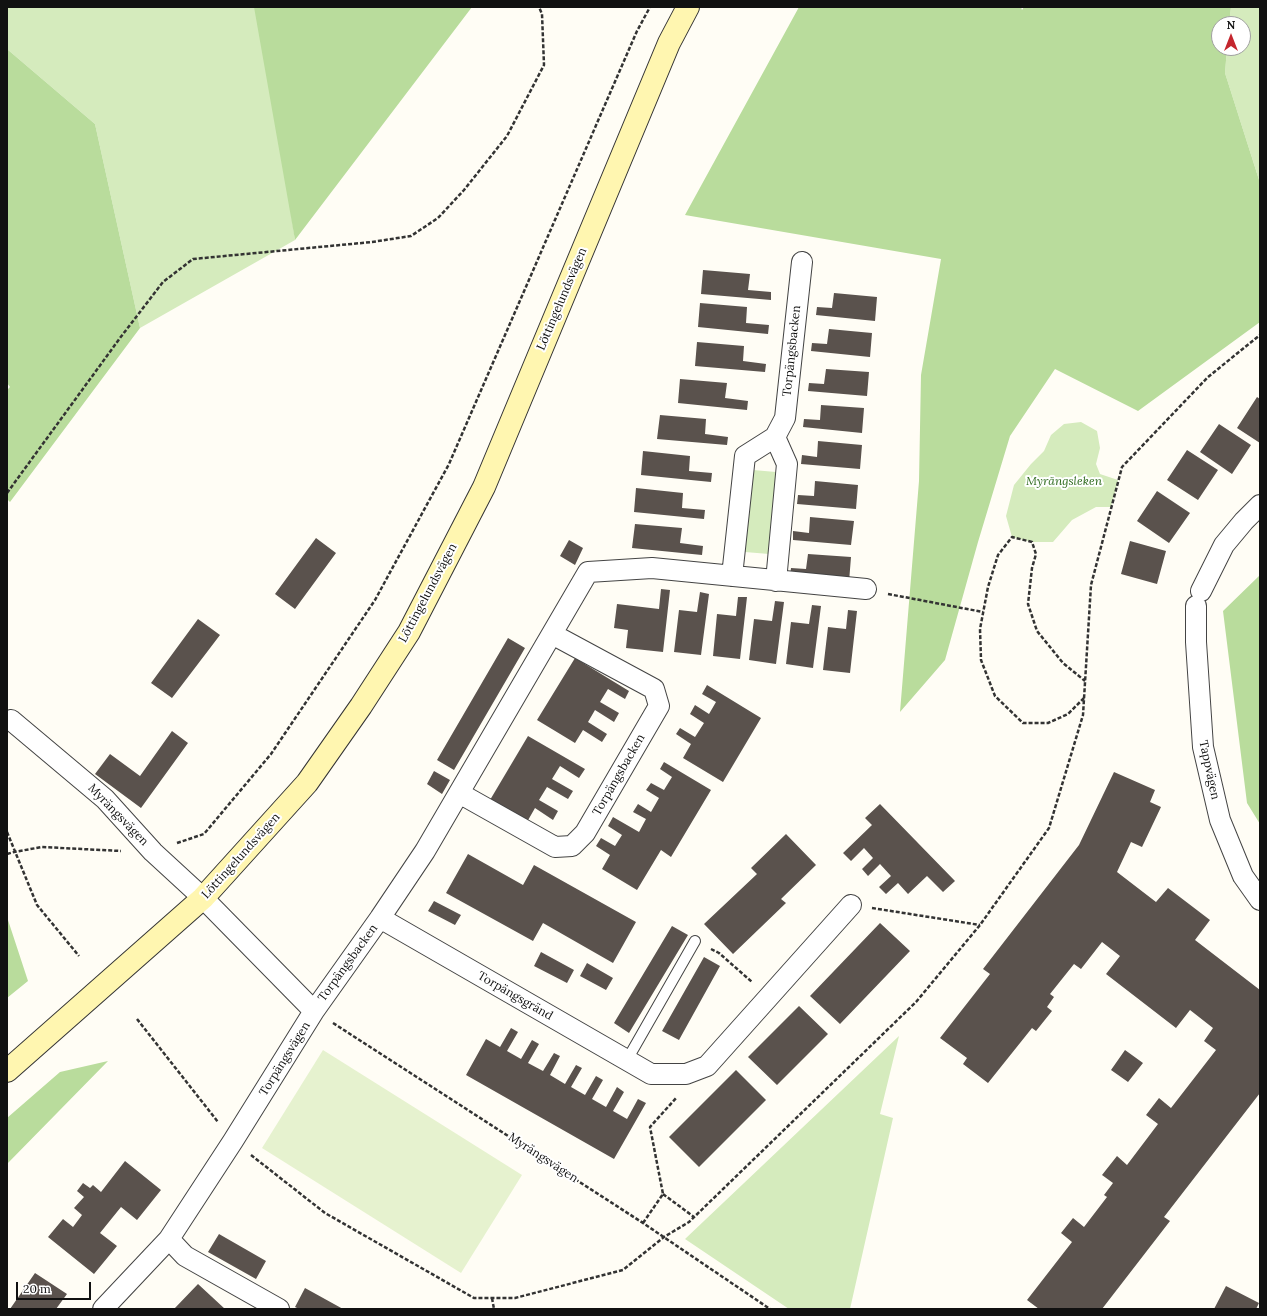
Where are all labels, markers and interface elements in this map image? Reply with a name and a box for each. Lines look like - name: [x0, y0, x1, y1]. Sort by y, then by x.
- north arrow: [1211, 16, 1251, 56]
- text: N: [1227, 18, 1235, 32]
- street label: Löttingelundsvägen: [534, 246, 590, 352]
- street label: Torpängsbacken: [780, 305, 804, 397]
- park label: Myrängsleken: [1026, 475, 1102, 489]
- street label: Löttingelundsvägen: [396, 541, 460, 645]
- street label: Torpängsbacken: [590, 732, 648, 818]
- street label: Tappvägen: [1196, 739, 1222, 801]
- street label: Myrängsvägen: [85, 781, 151, 849]
- street label: Löttingelundsvägen: [199, 810, 283, 902]
- street label: Torpängsbacken: [315, 922, 381, 1004]
- street label: Torpängsgränd: [475, 969, 555, 1023]
- street label: Torpängsvägen: [256, 1019, 314, 1099]
- street label: Myrängsvägen: [505, 1130, 581, 1186]
- scale bar: [18, 1274, 93, 1300]
- text: 20 m: [23, 1281, 51, 1296]

